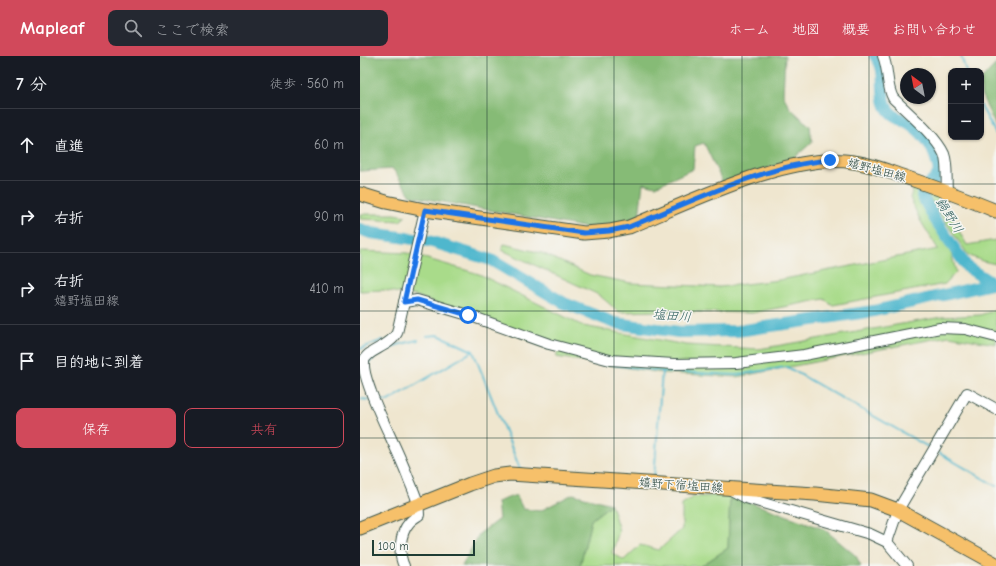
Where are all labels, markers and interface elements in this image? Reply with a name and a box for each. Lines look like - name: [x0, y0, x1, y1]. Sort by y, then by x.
- search box: [108, 10, 388, 46]
- text: Mapleaf: [20, 17, 84, 39]
- icon: search: [122, 17, 144, 39]
- text: ここで検索: [154, 21, 229, 39]
- text: ホーム: [729, 21, 770, 38]
- text: 地図: [792, 21, 820, 38]
- text: 概要: [842, 21, 870, 38]
- text: お問い合わせ: [892, 21, 976, 38]
- north arrow: [900, 68, 936, 104]
- map controls: [948, 68, 984, 140]
- button: +: [948, 68, 984, 104]
- text: 7 分: [16, 75, 47, 94]
- text: 徒歩 · 560 m: [270, 76, 344, 91]
- button: −: [948, 104, 984, 140]
- icon: ahead: [16, 134, 38, 156]
- text: 直進: [54, 137, 84, 155]
- text: 60 m: [314, 137, 344, 152]
- route end: [821, 151, 839, 169]
- street label: 嬉野塩田線: [846, 155, 908, 185]
- water label: 鍋野川: [933, 195, 966, 236]
- icon: right: [16, 206, 38, 228]
- text: 右折: [54, 209, 84, 227]
- text: 90 m: [314, 209, 344, 224]
- text: 右折: [54, 272, 84, 290]
- icon: right: [16, 278, 38, 300]
- text: 410 m: [310, 281, 344, 296]
- text: 嬉野塩田線: [54, 293, 119, 308]
- route start: [459, 306, 477, 324]
- water label: 塩田川: [652, 306, 692, 325]
- icon: arrive: [16, 350, 38, 372]
- text: 目的地に到着: [54, 353, 144, 371]
- button: 保存: [16, 408, 176, 448]
- button: 共有: [184, 408, 344, 448]
- street label: 嬉野下宿塩田線: [639, 475, 723, 495]
- scale bar: [372, 538, 475, 557]
- text: 100 m: [378, 540, 409, 553]

